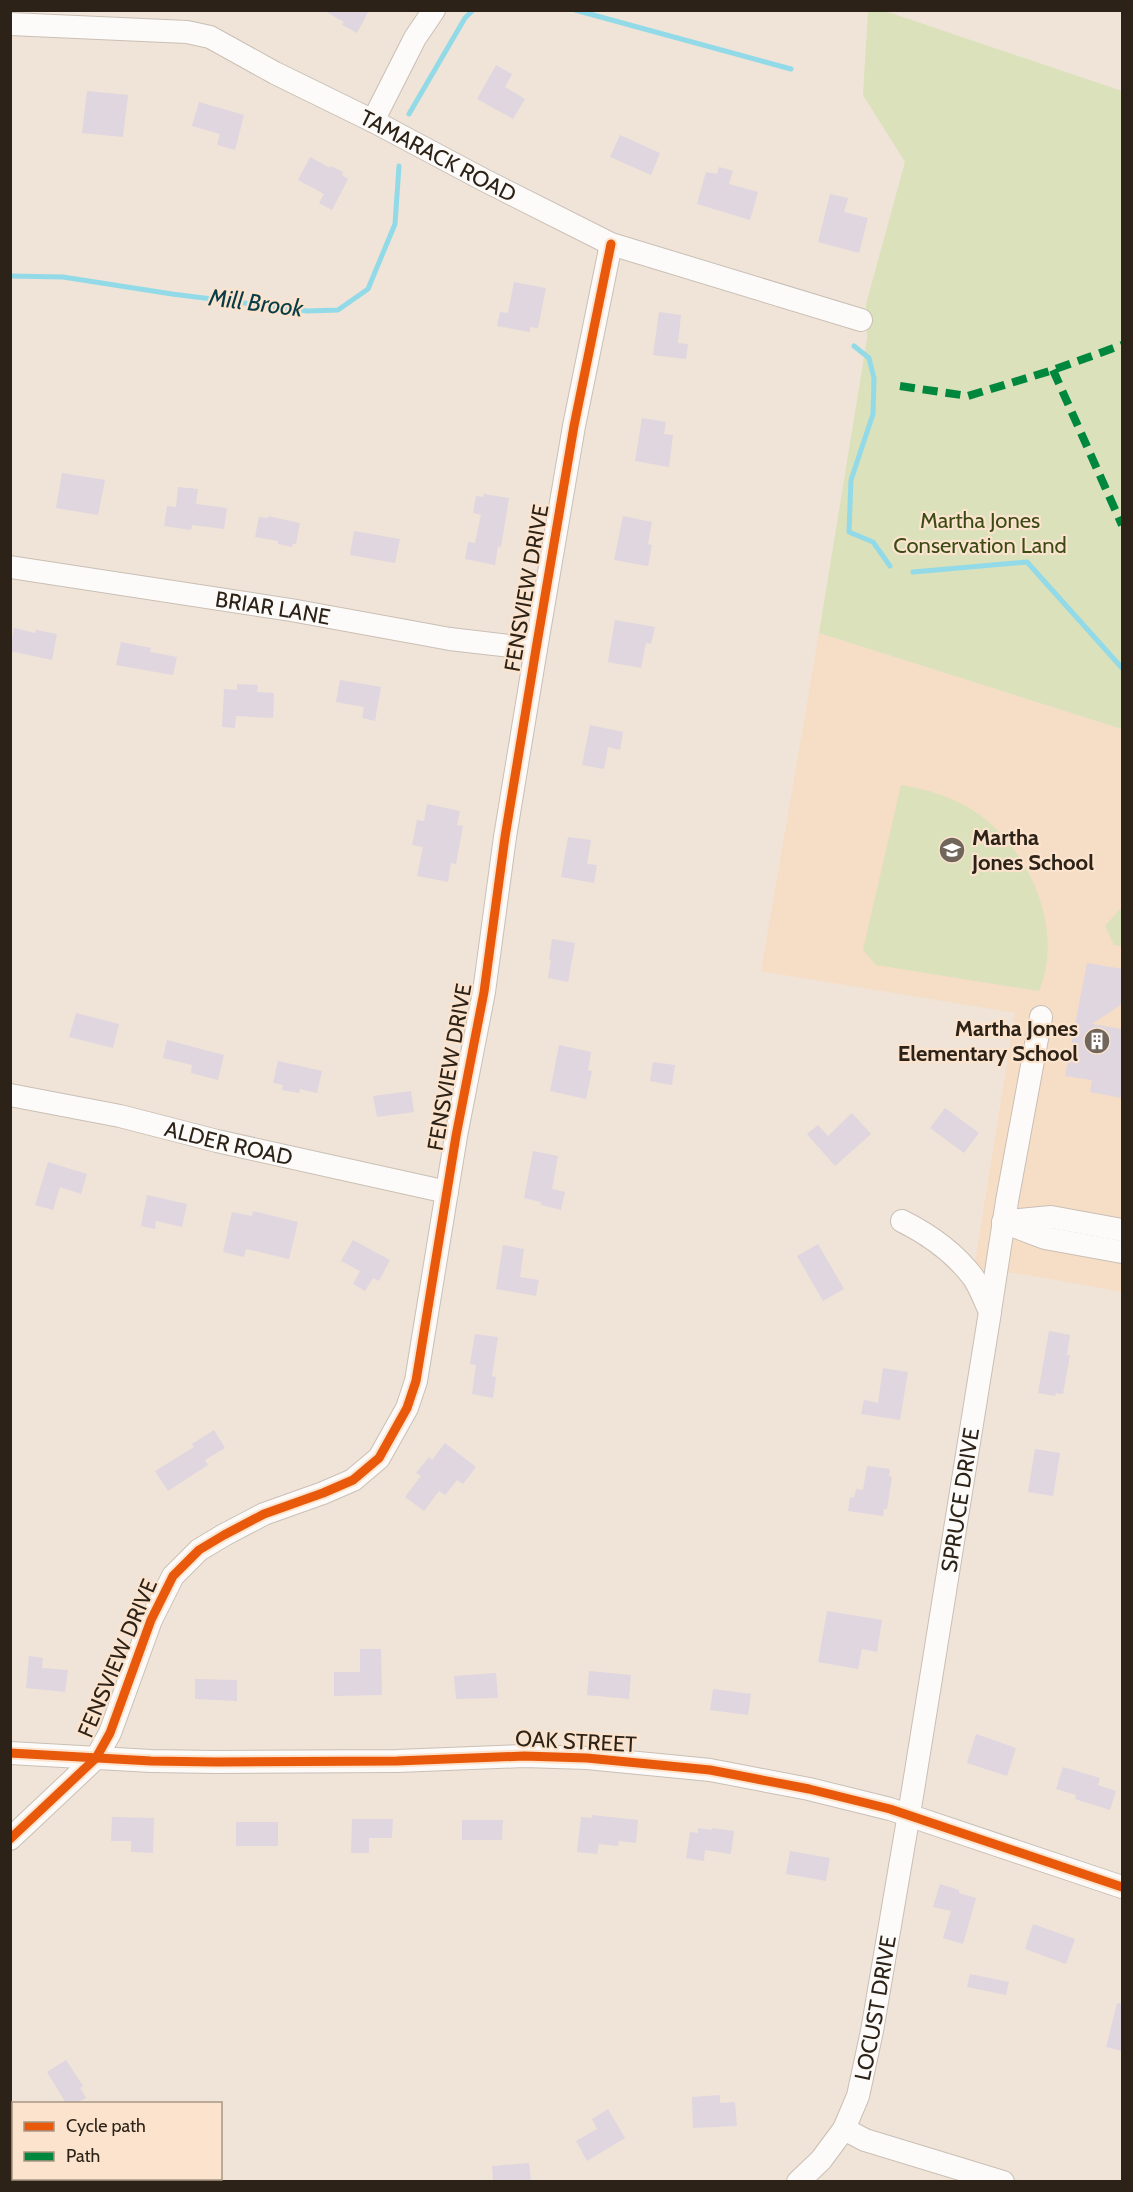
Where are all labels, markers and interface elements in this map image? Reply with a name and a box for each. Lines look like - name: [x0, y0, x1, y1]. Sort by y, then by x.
- street label: TAMARACK ROAD: [356, 104, 521, 208]
- water label: Mill Brook: [206, 282, 306, 323]
- street label: FENSVIEW DRIVE: [498, 502, 555, 674]
- park label: Martha Jones Conservation Land: [893, 507, 1067, 559]
- street label: BRIAR LANE: [213, 586, 332, 631]
- place label: Martha Jones School: [971, 824, 1094, 876]
- school or university icon: Martha Jones School: [937, 835, 967, 865]
- street label: FENSVIEW DRIVE: [421, 981, 478, 1153]
- place label: Martha Jones Elementary School: [898, 1015, 1078, 1067]
- building icon: Martha Jones Elementary School: [1082, 1026, 1112, 1056]
- street label: ALDER ROAD: [162, 1115, 295, 1171]
- street label: SPRUCE DRIVE: [935, 1426, 985, 1574]
- street label: FENSVIEW DRIVE: [72, 1575, 163, 1741]
- street label: OAK STREET: [515, 1725, 638, 1758]
- street label: LOCUST DRIVE: [849, 1933, 902, 2083]
- legend: [12, 2102, 222, 2180]
- text: Cycle path: [66, 2115, 146, 2137]
- text: Path: [66, 2145, 100, 2167]

